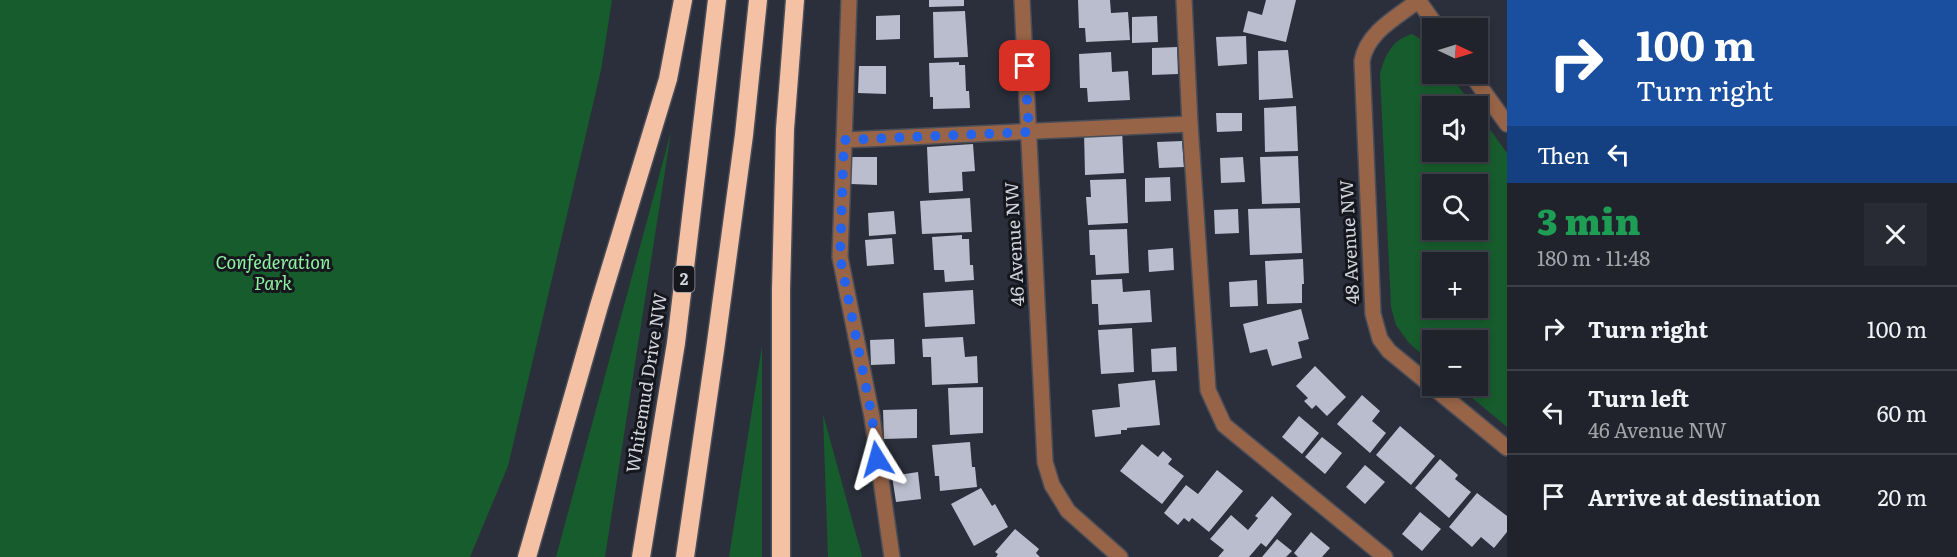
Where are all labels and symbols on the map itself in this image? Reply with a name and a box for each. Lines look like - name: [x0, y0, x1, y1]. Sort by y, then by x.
- north arrow: [1422, 18, 1488, 84]
- pin: [999, 40, 1050, 91]
- street label: 48 Avenue NW: [1332, 179, 1365, 305]
- street label: 46 Avenue NW: [997, 181, 1030, 307]
- park label: Confederation Park: [215, 248, 331, 296]
- road number: 2: [674, 266, 694, 292]
- street label: Whitemud Drive NW: [618, 290, 673, 475]
- position arrow: [845, 427, 909, 491]

